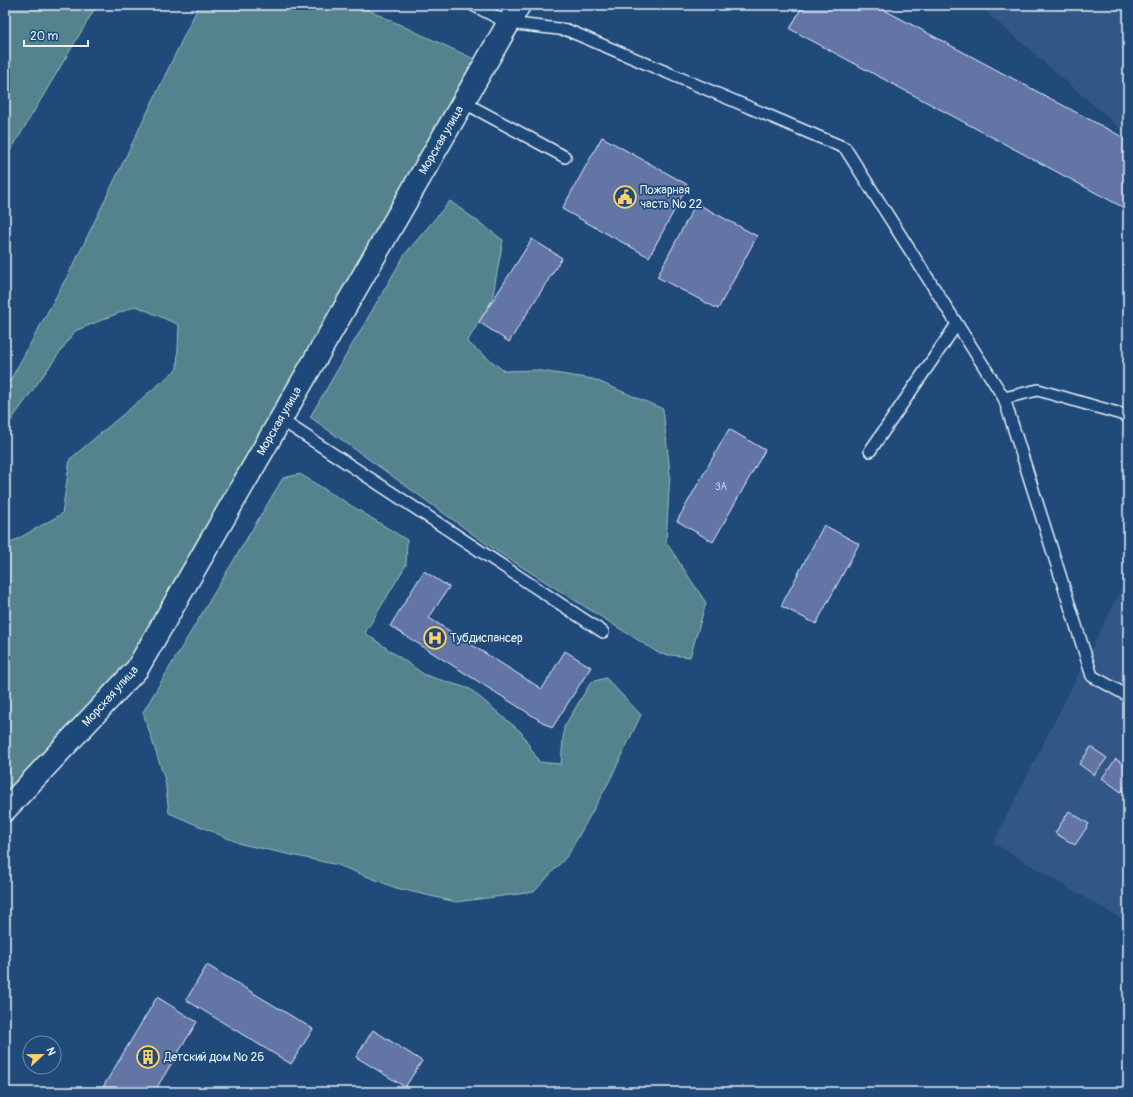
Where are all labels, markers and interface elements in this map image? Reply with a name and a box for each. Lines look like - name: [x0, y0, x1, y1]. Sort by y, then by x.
- scale bar: [24, 22, 88, 48]
- text: 20 m: [30, 29, 59, 44]
- street label: Морская улица: [416, 103, 467, 177]
- place label: Пожарная часть № 22: [640, 183, 703, 212]
- public building icon: Пожарная часть № 22: [612, 184, 638, 210]
- street label: Морская улица: [254, 384, 305, 458]
- house number: 3А: [715, 481, 728, 493]
- hospital icon: Тубдиспансер: [422, 625, 448, 651]
- place label: Тубдиспансер: [450, 631, 523, 646]
- street label: Морская улица: [79, 662, 142, 730]
- north arrow: [22, 1035, 62, 1075]
- building icon: Детский дом № 26: [135, 1044, 161, 1070]
- text: N: [43, 1046, 58, 1058]
- place label: Детский дом № 26: [163, 1050, 264, 1065]

